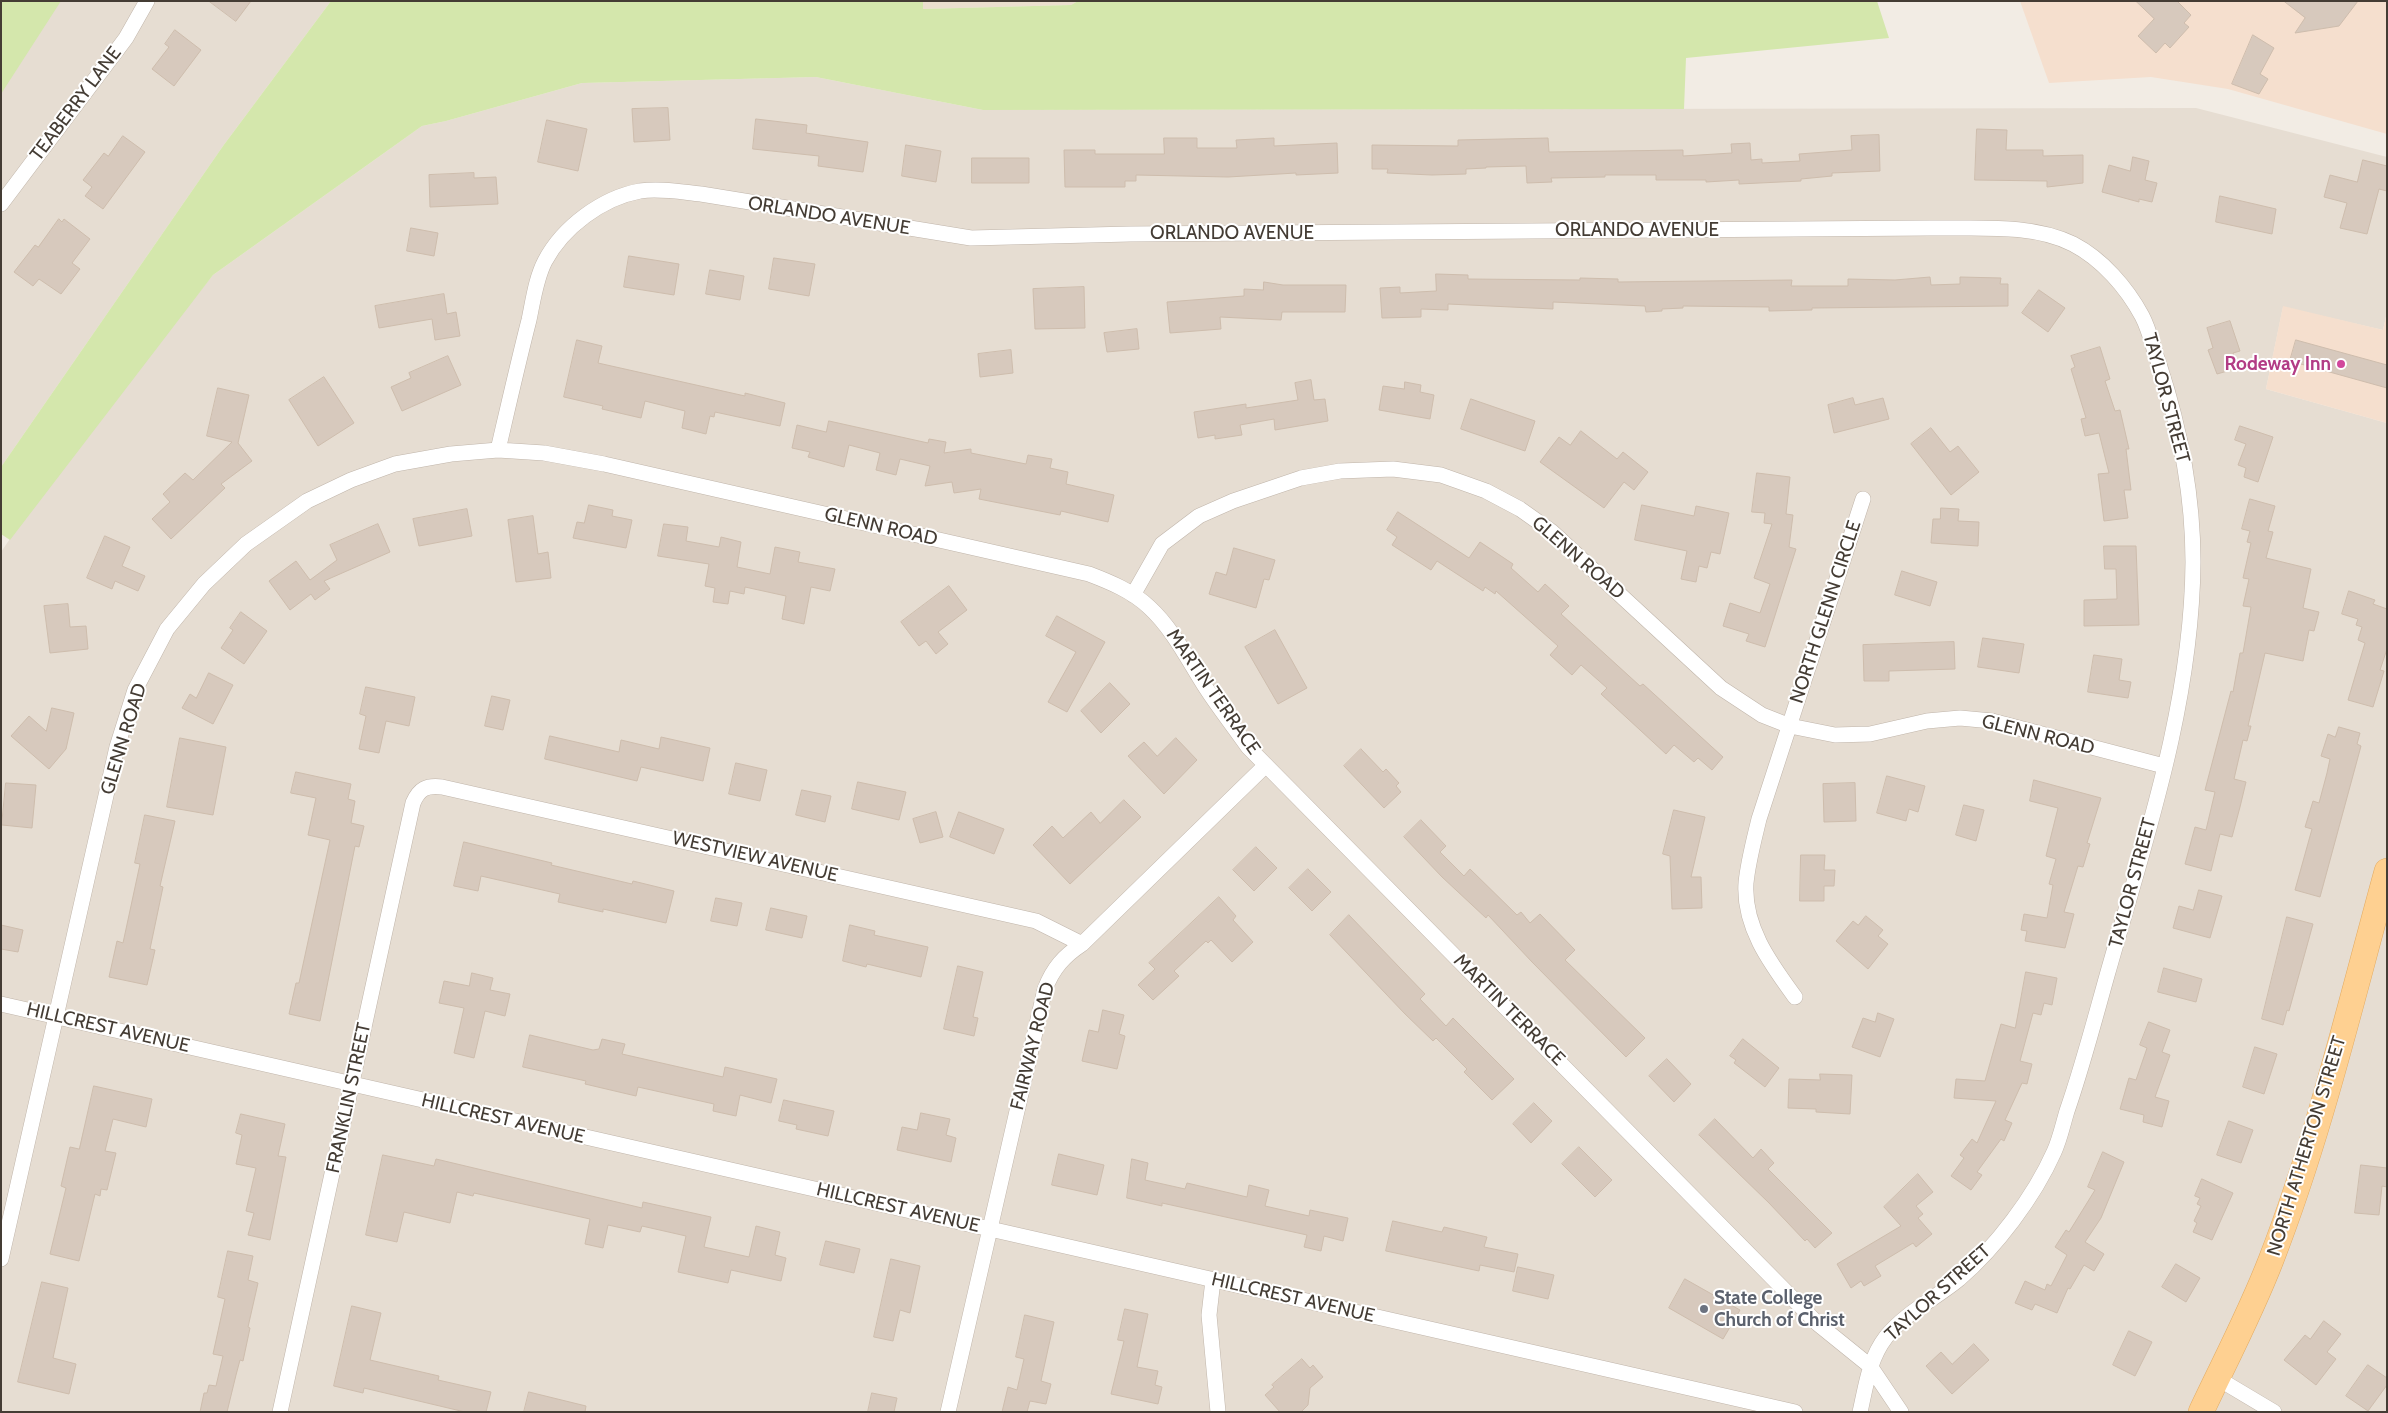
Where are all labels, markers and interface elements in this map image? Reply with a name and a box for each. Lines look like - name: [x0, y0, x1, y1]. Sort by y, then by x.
- street label: TEABERRY LANE: [26, 42, 126, 166]
- street label: ORLANDO AVENUE: [746, 192, 912, 240]
- street label: ORLANDO AVENUE: [1555, 219, 1719, 241]
- street label: ORLANDO AVENUE: [1150, 222, 1314, 244]
- street label: TAYLOR STREET: [2138, 331, 2194, 465]
- place label: Rodeway Inn: [2225, 353, 2331, 375]
- marker: Rodeway Inn: [2335, 358, 2347, 370]
- street label: GLENN ROAD: [822, 503, 940, 551]
- street label: GLENN ROAD: [1527, 512, 1629, 604]
- street label: NORTH GLENN CIRCLE: [1786, 518, 1866, 706]
- street label: MARTIN TERRACE: [1161, 625, 1265, 759]
- street label: GLENN ROAD: [96, 681, 152, 797]
- street label: GLENN ROAD: [1979, 710, 2097, 760]
- street label: TAYLOR STREET: [2105, 816, 2161, 950]
- street label: WESTVIEW AVENUE: [670, 827, 840, 887]
- street label: MARTIN TERRACE: [1449, 950, 1569, 1070]
- street label: FAIRWAY ROAD: [1006, 980, 1060, 1112]
- street label: HILLCREST AVENUE: [24, 998, 192, 1058]
- street label: FRANKLIN STREET: [322, 1021, 376, 1175]
- street label: NORTH ATHERTON STREET: [2263, 1033, 2351, 1259]
- street label: HILLCREST AVENUE: [419, 1089, 587, 1149]
- street label: HILLCREST AVENUE: [814, 1178, 982, 1238]
- street label: TAYLOR STREET: [1881, 1240, 1995, 1346]
- street label: HILLCREST AVENUE: [1209, 1268, 1377, 1328]
- place label: State College Church of Christ: [1714, 1287, 1845, 1331]
- marker: State College Church of Christ: [1698, 1303, 1710, 1315]

